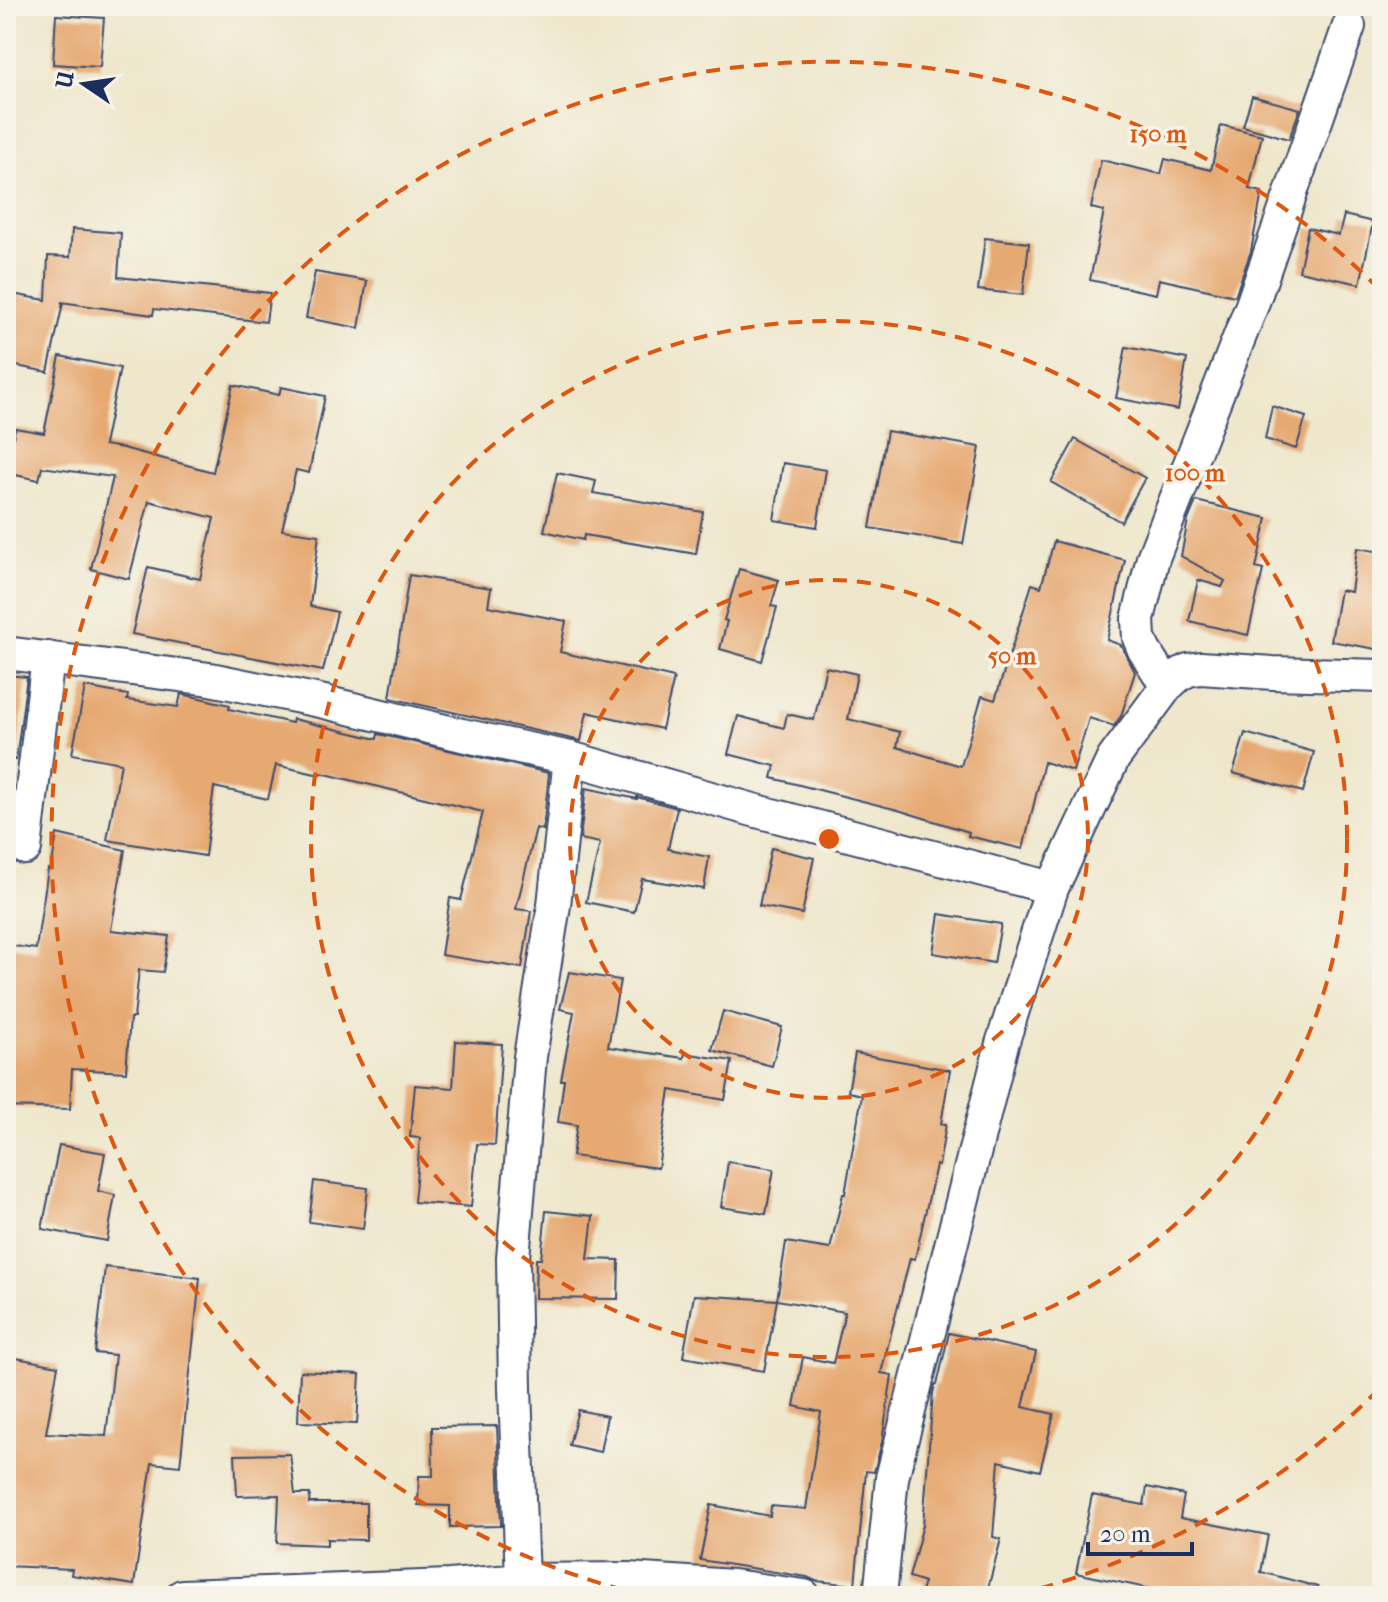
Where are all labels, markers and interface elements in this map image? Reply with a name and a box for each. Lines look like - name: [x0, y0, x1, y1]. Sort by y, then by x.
- north arrow: [44, 44, 124, 124]
- text: U: [51, 68, 80, 92]
- text: 150 m: [1129, 120, 1188, 148]
- text: 100 m: [1165, 459, 1226, 487]
- text: 50 m: [988, 642, 1037, 670]
- centre of rings: [815, 825, 843, 853]
- scale bar: [1088, 1506, 1192, 1556]
- text: 20 m: [1100, 1520, 1151, 1548]

